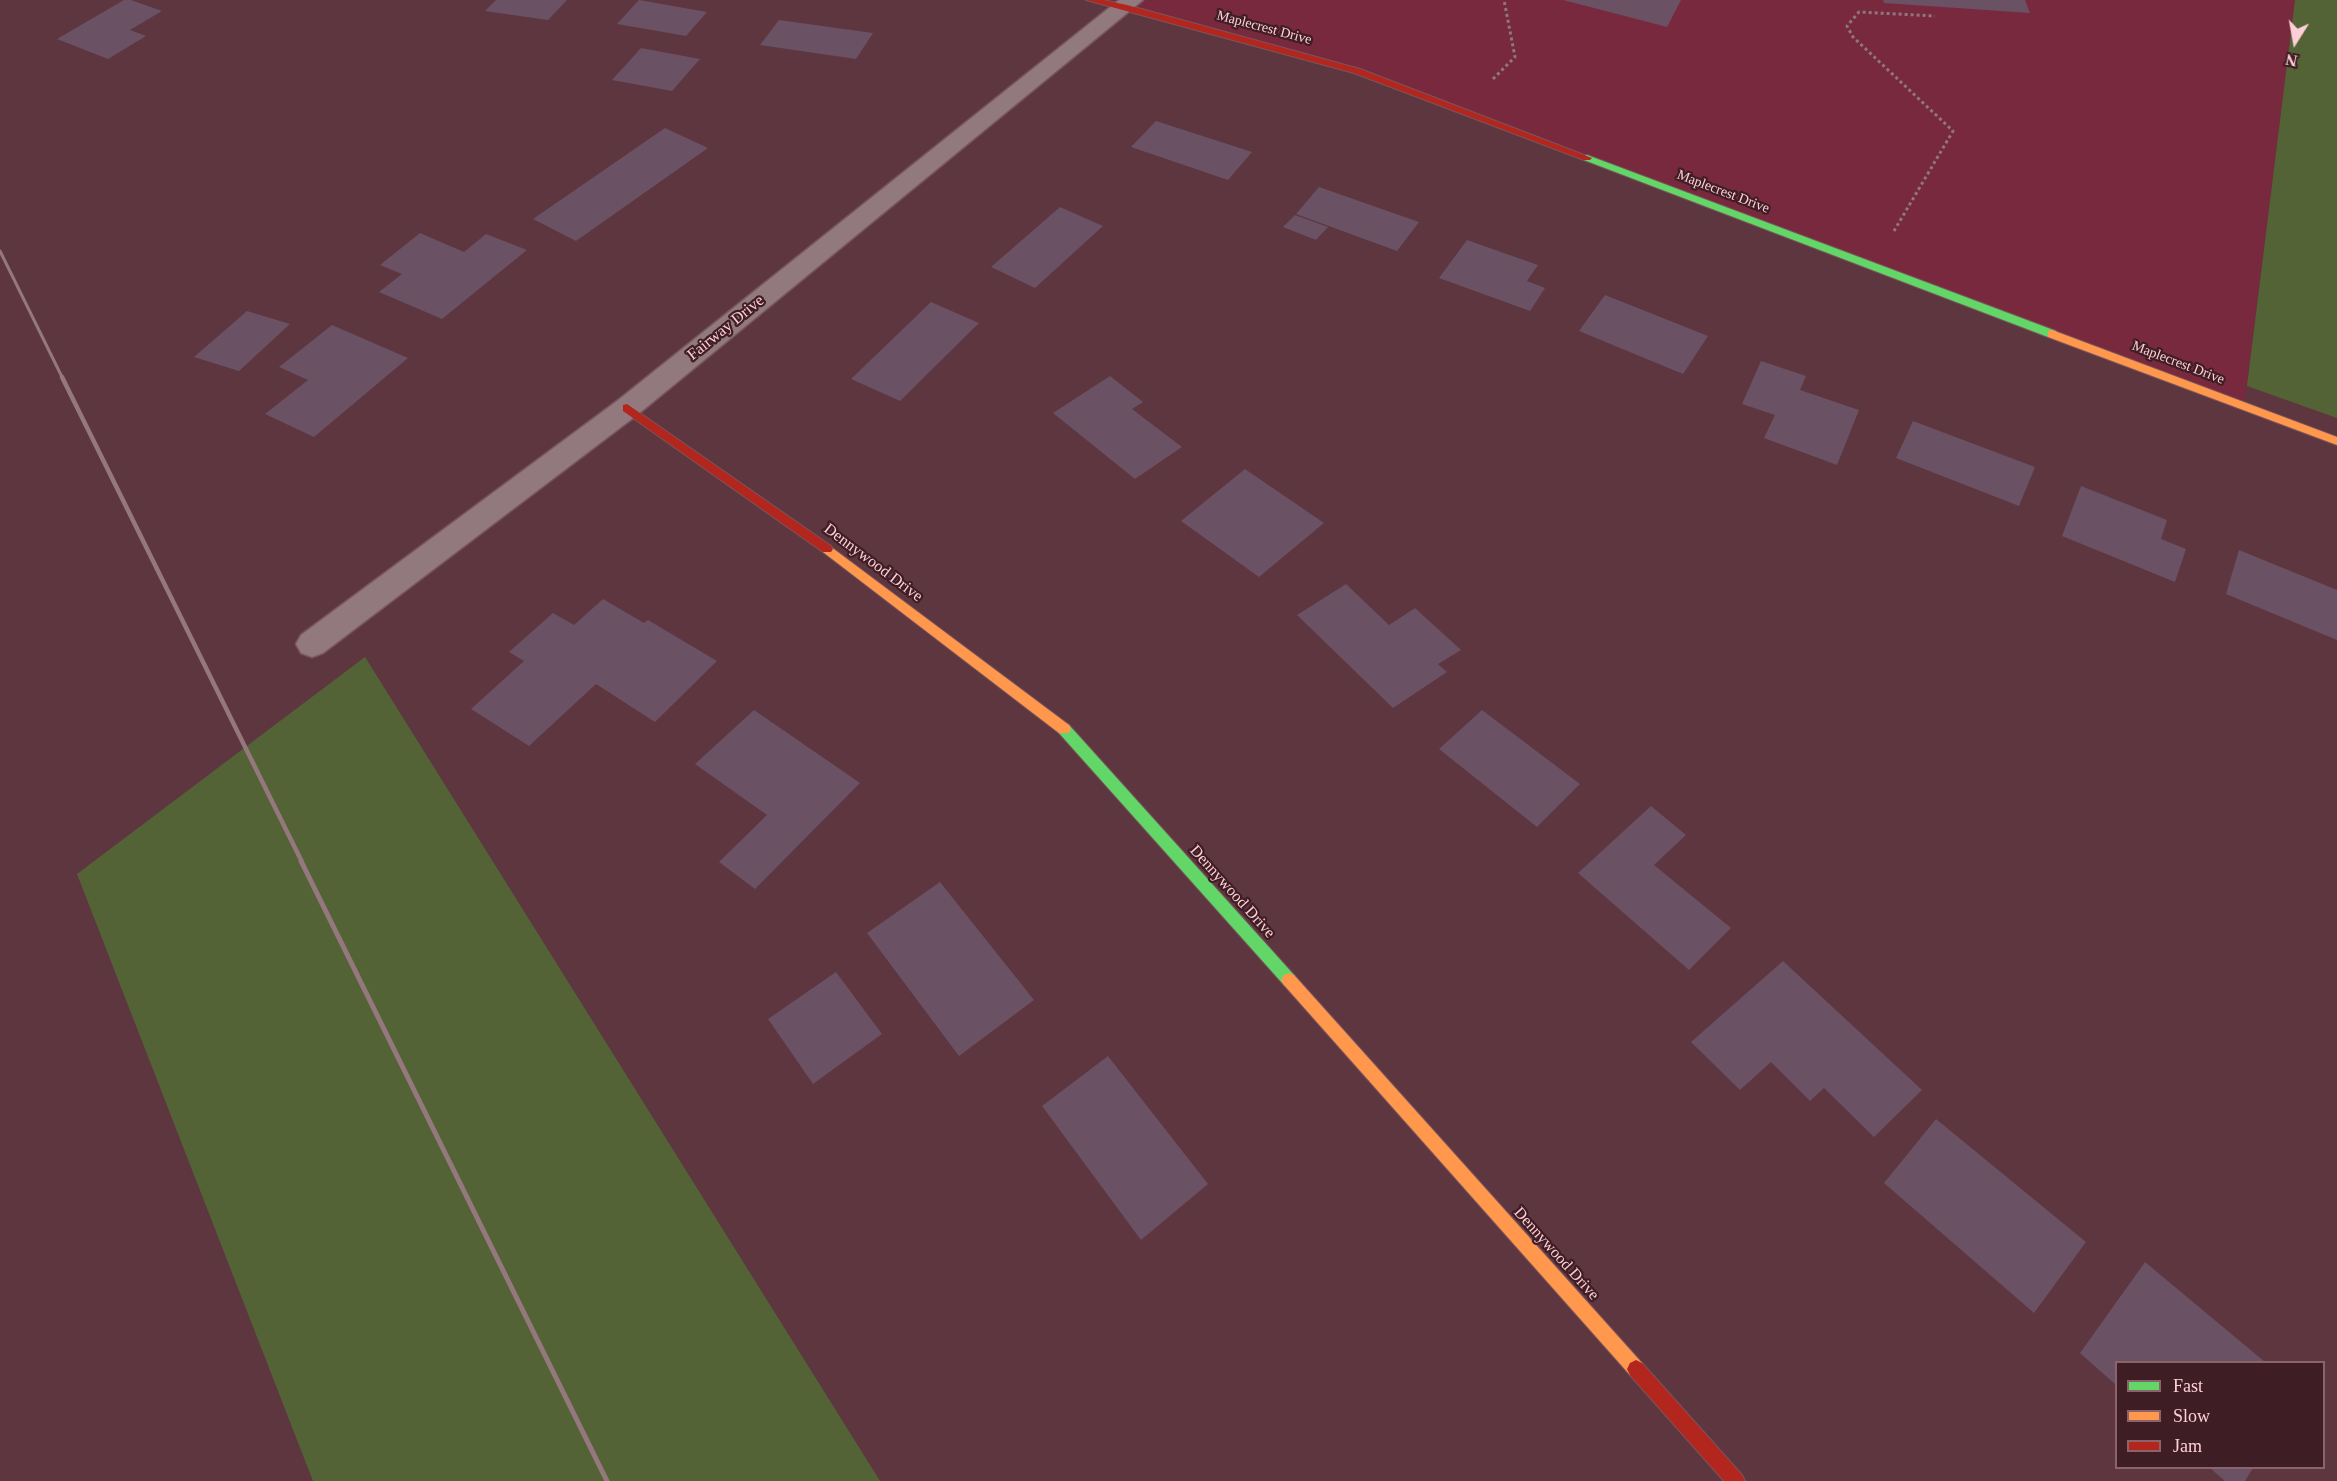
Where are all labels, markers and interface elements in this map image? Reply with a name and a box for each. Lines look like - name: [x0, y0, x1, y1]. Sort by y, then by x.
- street label: Maplecrest Drive: [1215, 7, 1313, 49]
- north arrow: [2265, 12, 2325, 72]
- text: N: [2284, 51, 2299, 70]
- street label: Maplecrest Drive: [1674, 167, 1772, 217]
- street label: Fairway Drive: [684, 291, 768, 365]
- street label: Maplecrest Drive: [2129, 338, 2227, 388]
- street label: Dennywood Drive: [820, 520, 926, 606]
- street label: Dennywood Drive: [1185, 841, 1279, 943]
- street label: Dennywood Drive: [1509, 1203, 1603, 1305]
- legend: [2115, 1361, 2325, 1469]
- text: Fast: [2173, 1376, 2203, 1396]
- text: Slow: [2173, 1406, 2210, 1426]
- text: Jam: [2173, 1436, 2202, 1456]

